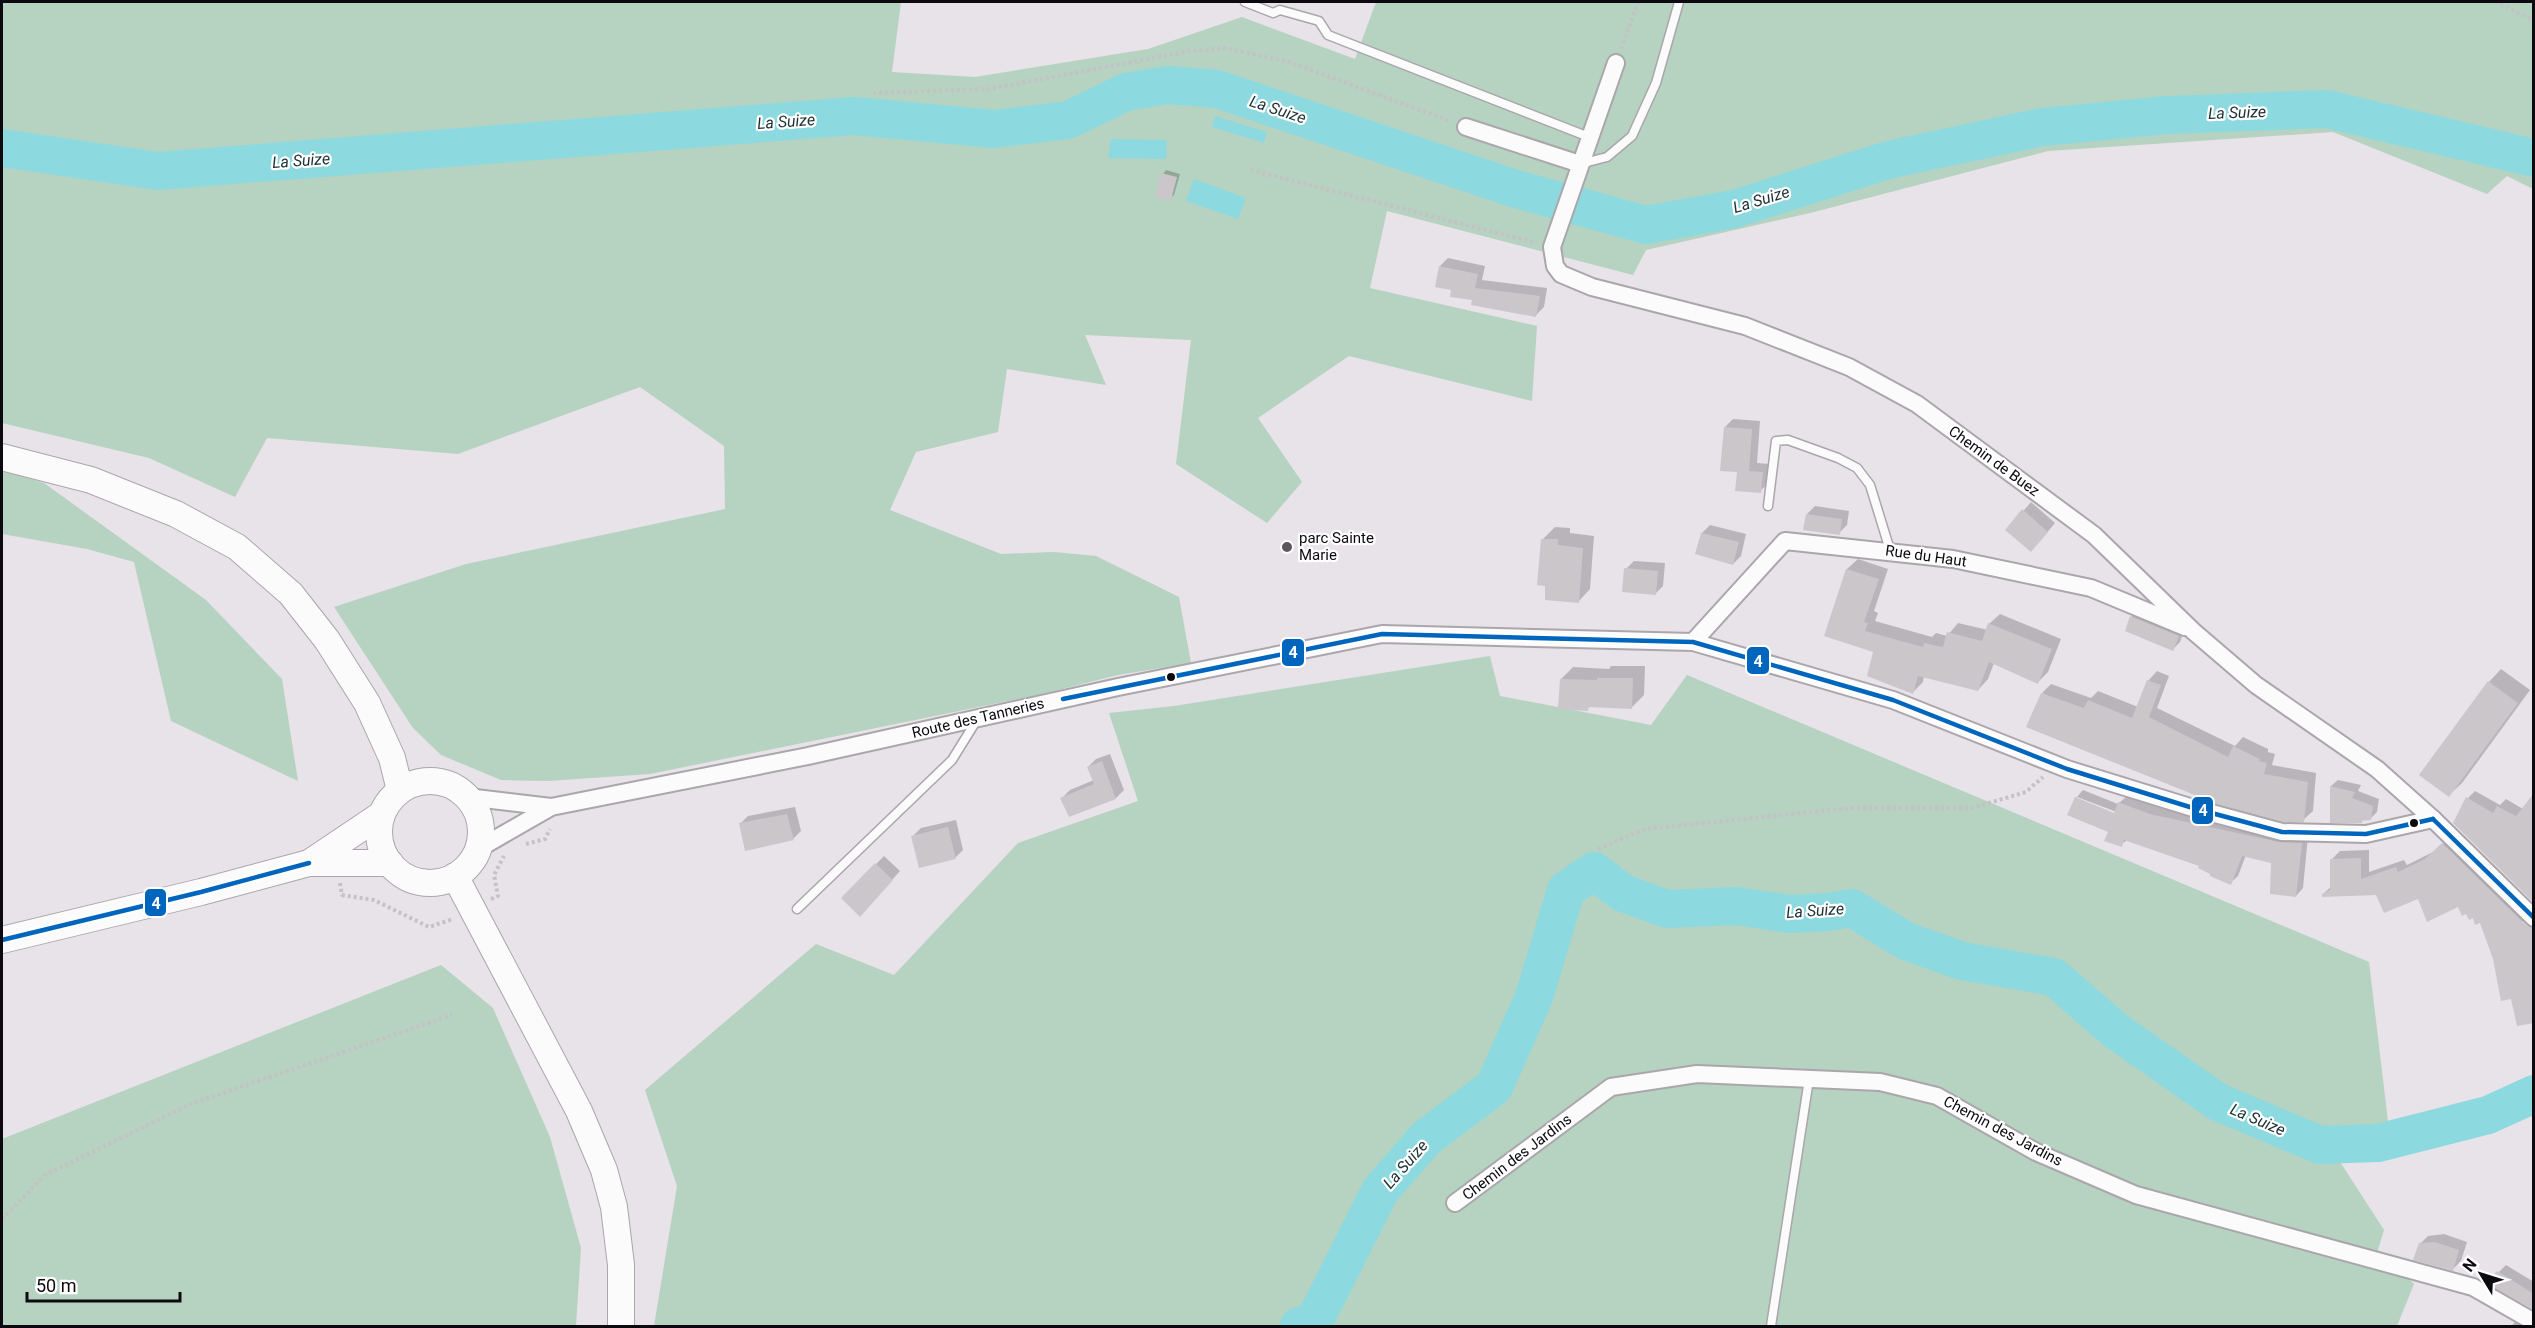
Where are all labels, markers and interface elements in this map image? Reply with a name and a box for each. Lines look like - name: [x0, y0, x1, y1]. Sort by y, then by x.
- water label: La Suize: [1247, 91, 1308, 127]
- water label: La Suize: [2208, 102, 2266, 123]
- water label: La Suize: [756, 110, 816, 133]
- water label: La Suize: [271, 149, 331, 172]
- water label: La Suize: [1731, 182, 1792, 217]
- street label: Chemin de Buez: [1945, 422, 2043, 500]
- place label: parc Sainte Marie: [1299, 529, 1374, 564]
- marker: parc Sainte Marie: [1280, 540, 1294, 554]
- street label: Rue du Haut: [1884, 541, 1968, 571]
- line badge: 4: [1281, 638, 1305, 667]
- text: 4: [1288, 643, 1298, 662]
- line badge: 4: [1746, 646, 1770, 675]
- text: 4: [1753, 652, 1763, 671]
- unlabelled marker: [1165, 671, 1177, 683]
- street label: Route des Tanneries: [910, 694, 1046, 742]
- line badge: 4: [2191, 796, 2214, 825]
- text: 4: [2198, 801, 2208, 820]
- unlabelled marker: [2408, 817, 2420, 829]
- line badge: 4: [144, 888, 167, 917]
- text: 4: [151, 894, 161, 913]
- water label: La Suize: [1785, 899, 1845, 922]
- street label: Chemin des Jardins: [1940, 1092, 2066, 1170]
- water label: La Suize: [2227, 1099, 2288, 1140]
- street label: Chemin des Jardins: [1459, 1110, 1575, 1204]
- water label: La Suize: [1379, 1136, 1432, 1192]
- north arrow: [2451, 1244, 2511, 1304]
- text: N: [2459, 1255, 2481, 1275]
- scale bar: [27, 1265, 180, 1303]
- text: 50 m: [36, 1275, 76, 1296]

